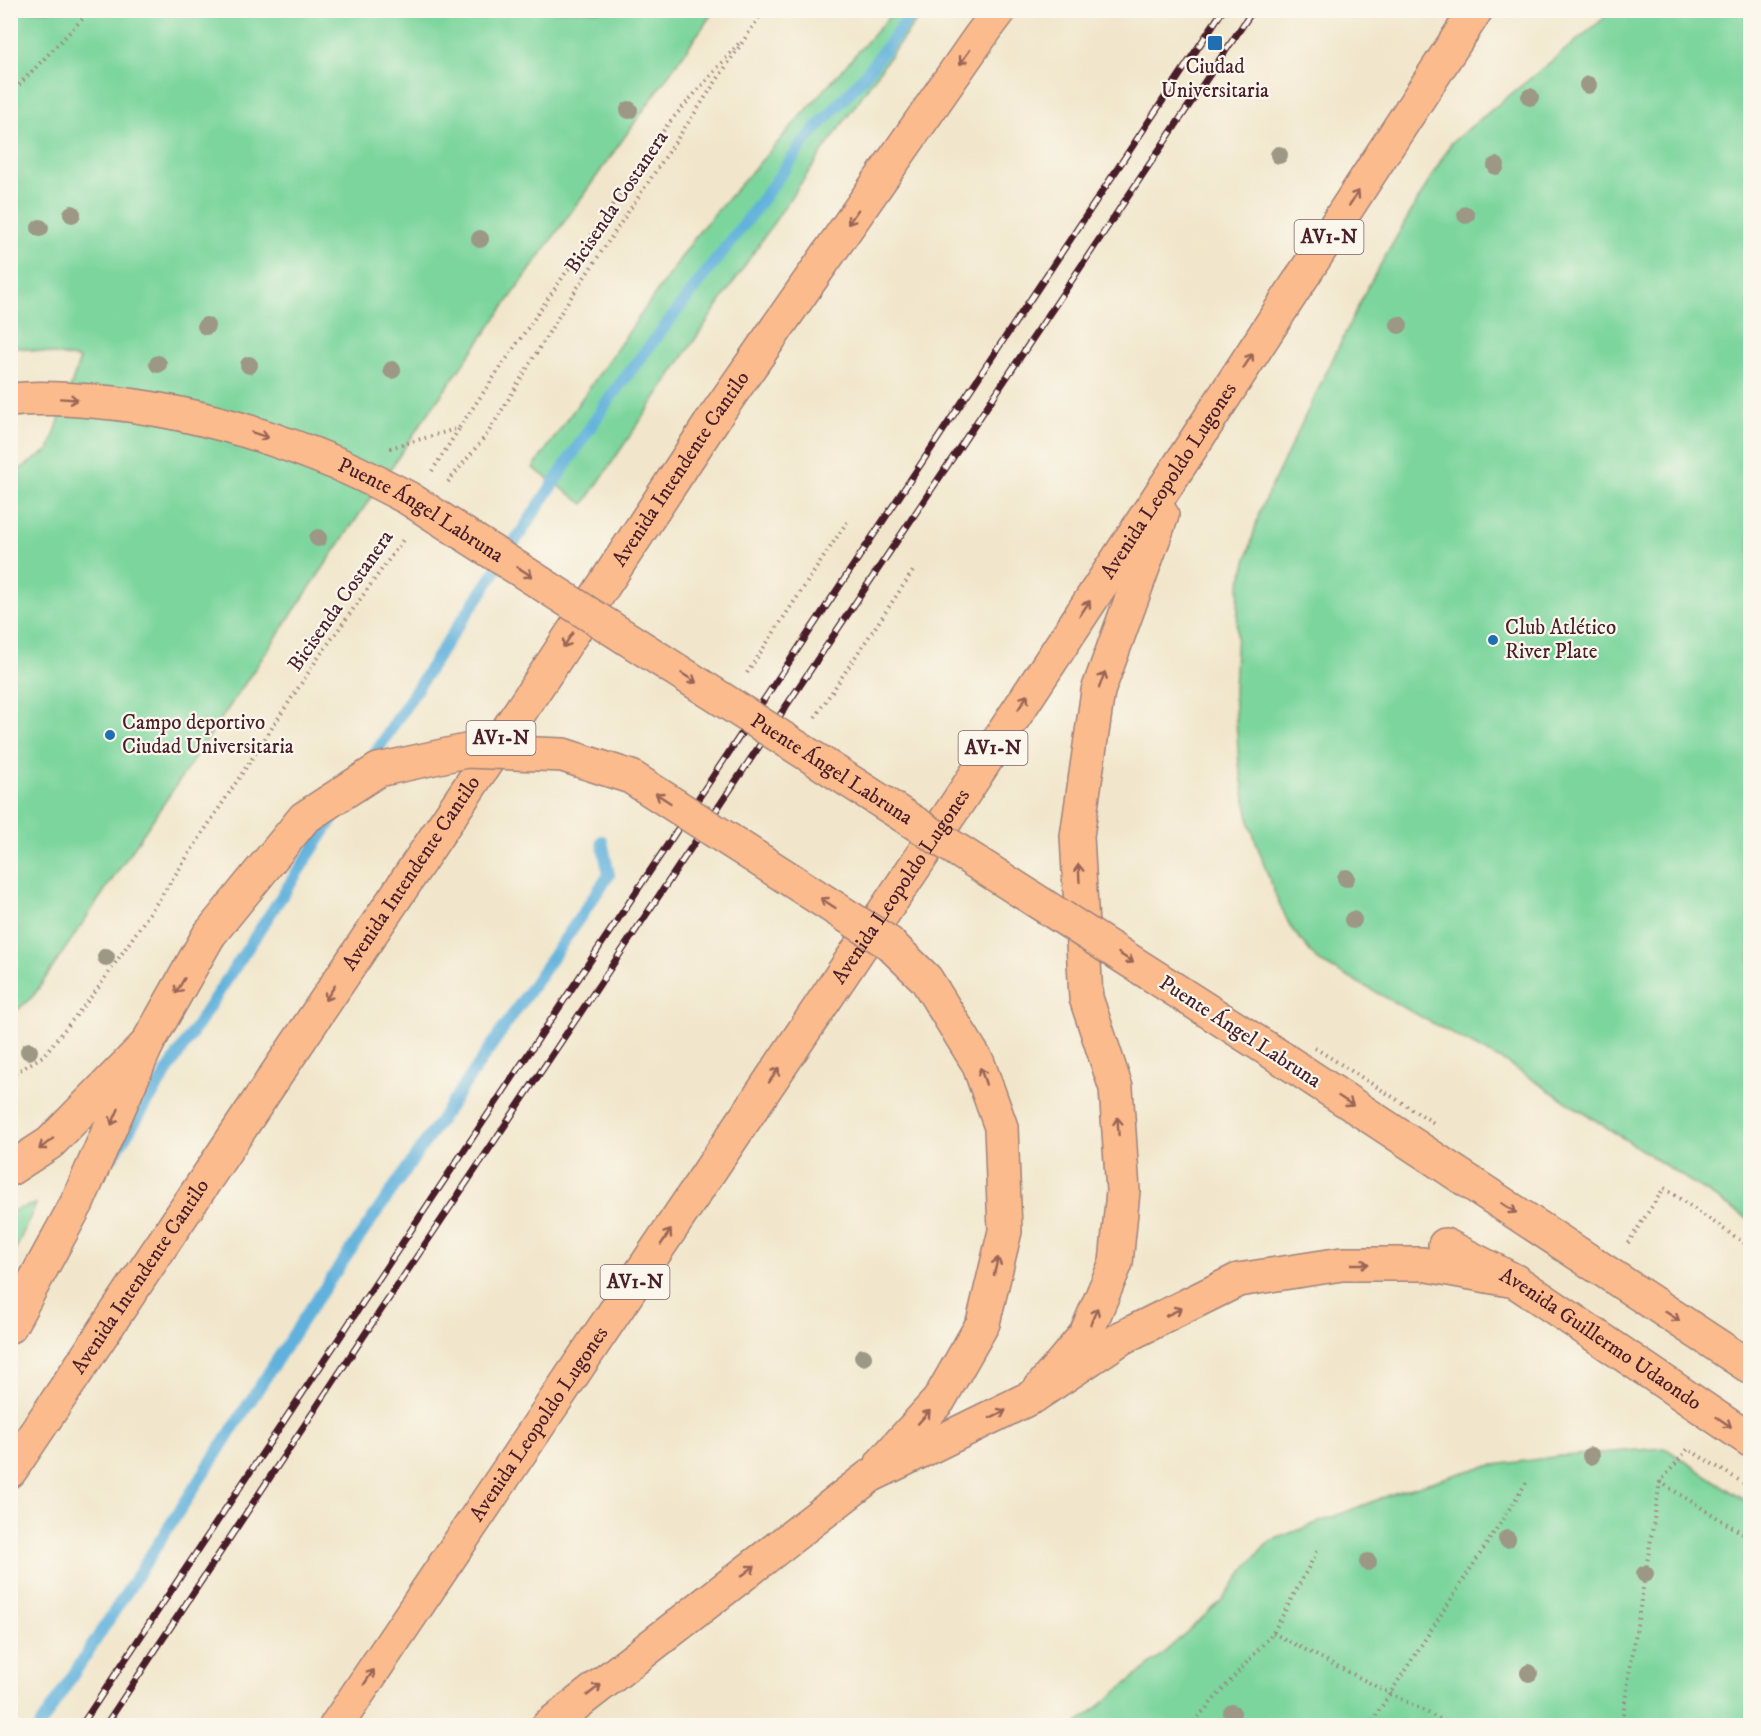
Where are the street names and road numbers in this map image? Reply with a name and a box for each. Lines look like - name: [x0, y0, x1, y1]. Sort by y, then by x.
- street label: Bicisenda Costanera: [560, 126, 674, 278]
- road number: AV1-N: [1294, 220, 1364, 254]
- street label: Avenida Intendente Cantilo: [607, 366, 756, 572]
- street label: Avenida Leopoldo Lugones: [1095, 378, 1243, 584]
- street label: Puente Ángel Labruna: [334, 452, 508, 569]
- street label: Bicisenda Costanera: [283, 525, 400, 677]
- street label: Puente Ángel Labruna: [745, 708, 918, 831]
- road number: AV1-N: [466, 721, 536, 755]
- road number: AV1-N: [958, 731, 1028, 765]
- street label: Avenida Intendente Cantilo: [337, 771, 486, 976]
- street label: Avenida Leopoldo Lugones: [826, 784, 976, 989]
- street label: Puente Ángel Labruna: [1154, 968, 1327, 1094]
- street label: Avenida Intendente Cantilo: [66, 1174, 215, 1379]
- street label: Avenida Guillermo Udaondo: [1495, 1262, 1706, 1416]
- road number: AV1-N: [600, 1265, 670, 1299]
- street label: Avenida Leopoldo Lugones: [464, 1321, 614, 1527]

